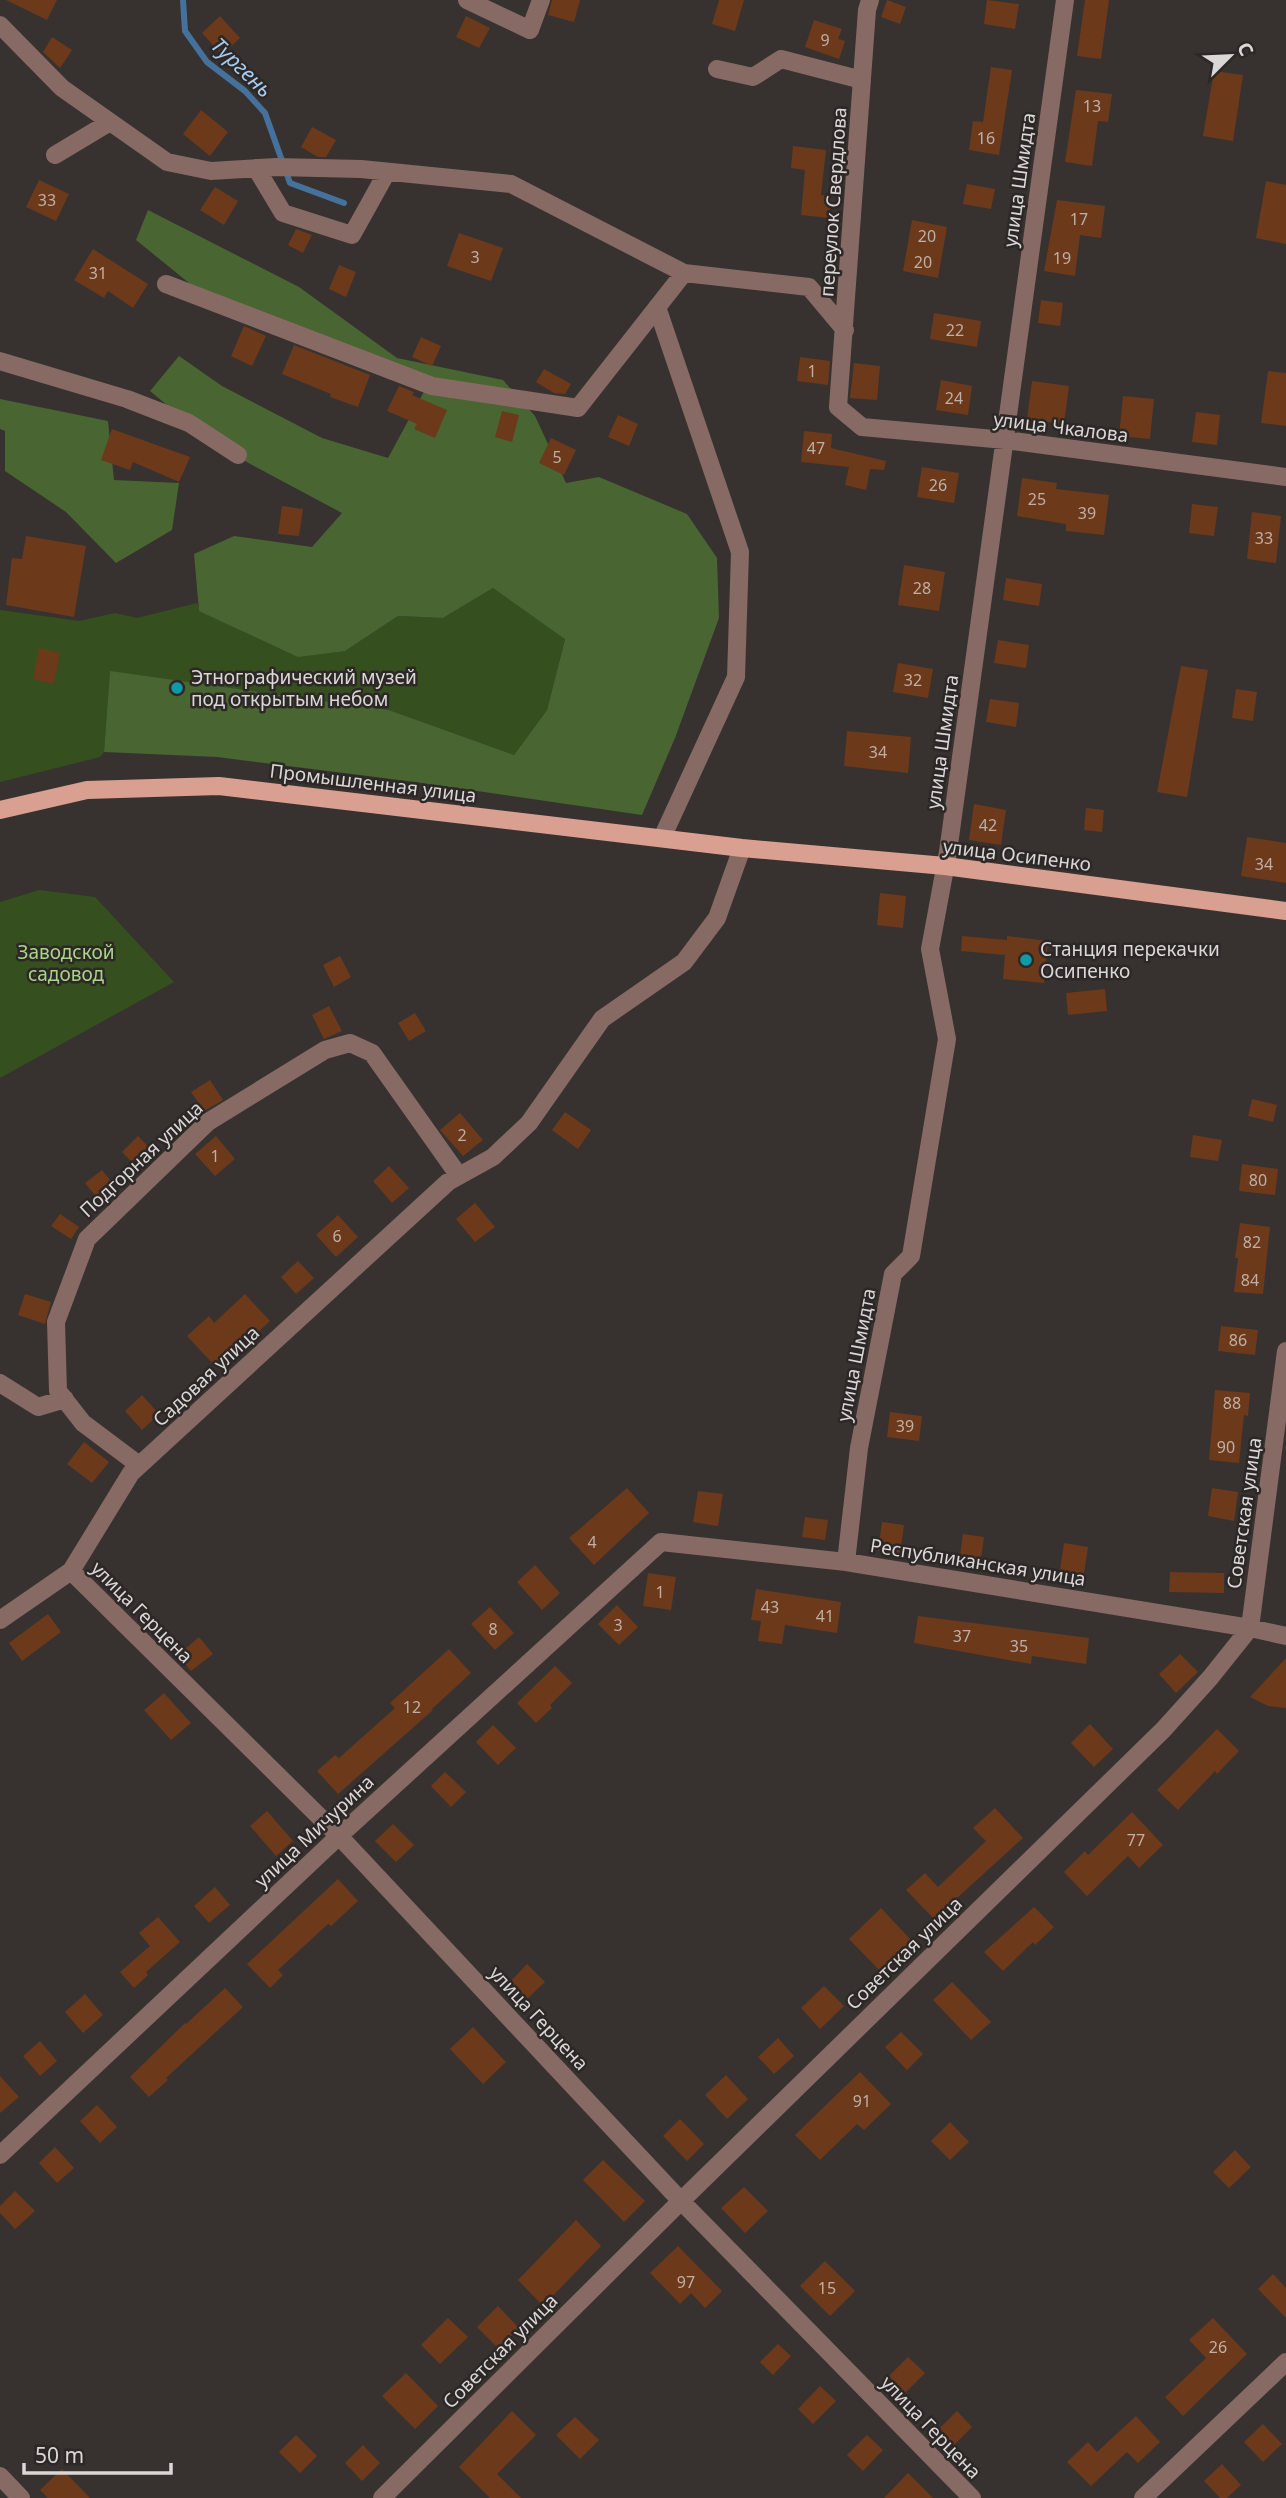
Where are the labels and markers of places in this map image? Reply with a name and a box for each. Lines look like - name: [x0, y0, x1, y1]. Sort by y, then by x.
- place label: Этнографический музей под открытым небом: [191, 664, 417, 712]
- marker: Этнографический музей под открытым небом: [169, 680, 185, 696]
- place label: Станция перекачки Осипенко: [1040, 936, 1220, 984]
- marker: Станция перекачки Осипенко: [1018, 952, 1034, 968]

